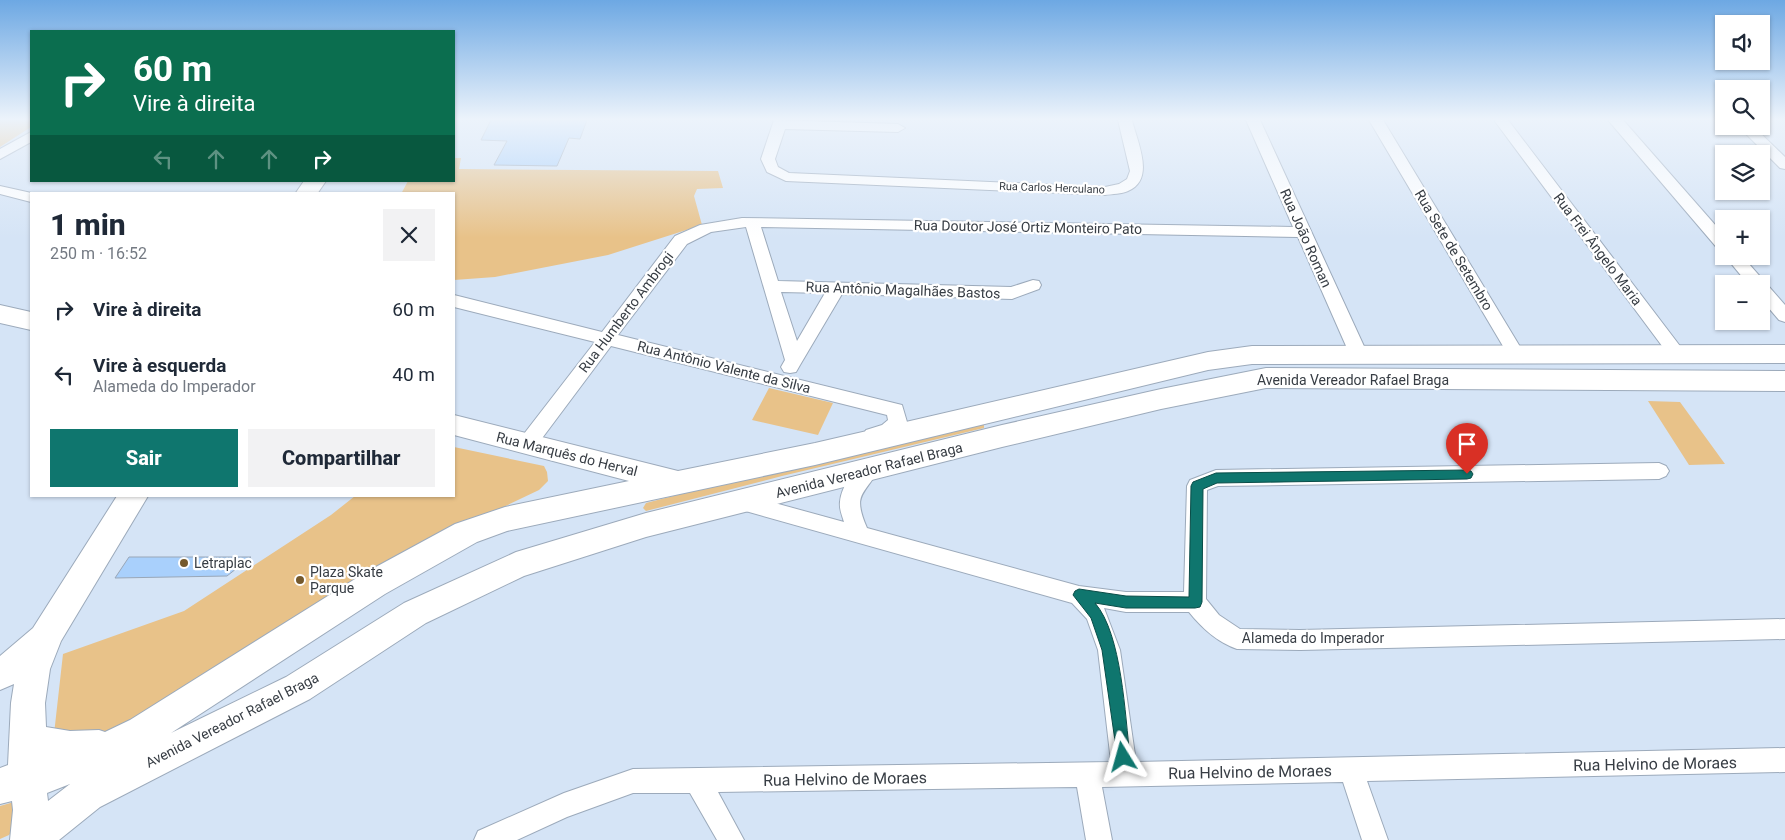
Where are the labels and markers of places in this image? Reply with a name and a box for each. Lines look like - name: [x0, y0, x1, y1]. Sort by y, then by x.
- pin: [1446, 423, 1488, 474]
- place label: Letraplac: [194, 555, 252, 571]
- marker: Letraplac: [178, 557, 190, 569]
- place label: Plaza Skate Parque: [310, 564, 383, 596]
- marker: Plaza Skate Parque: [294, 574, 306, 586]

